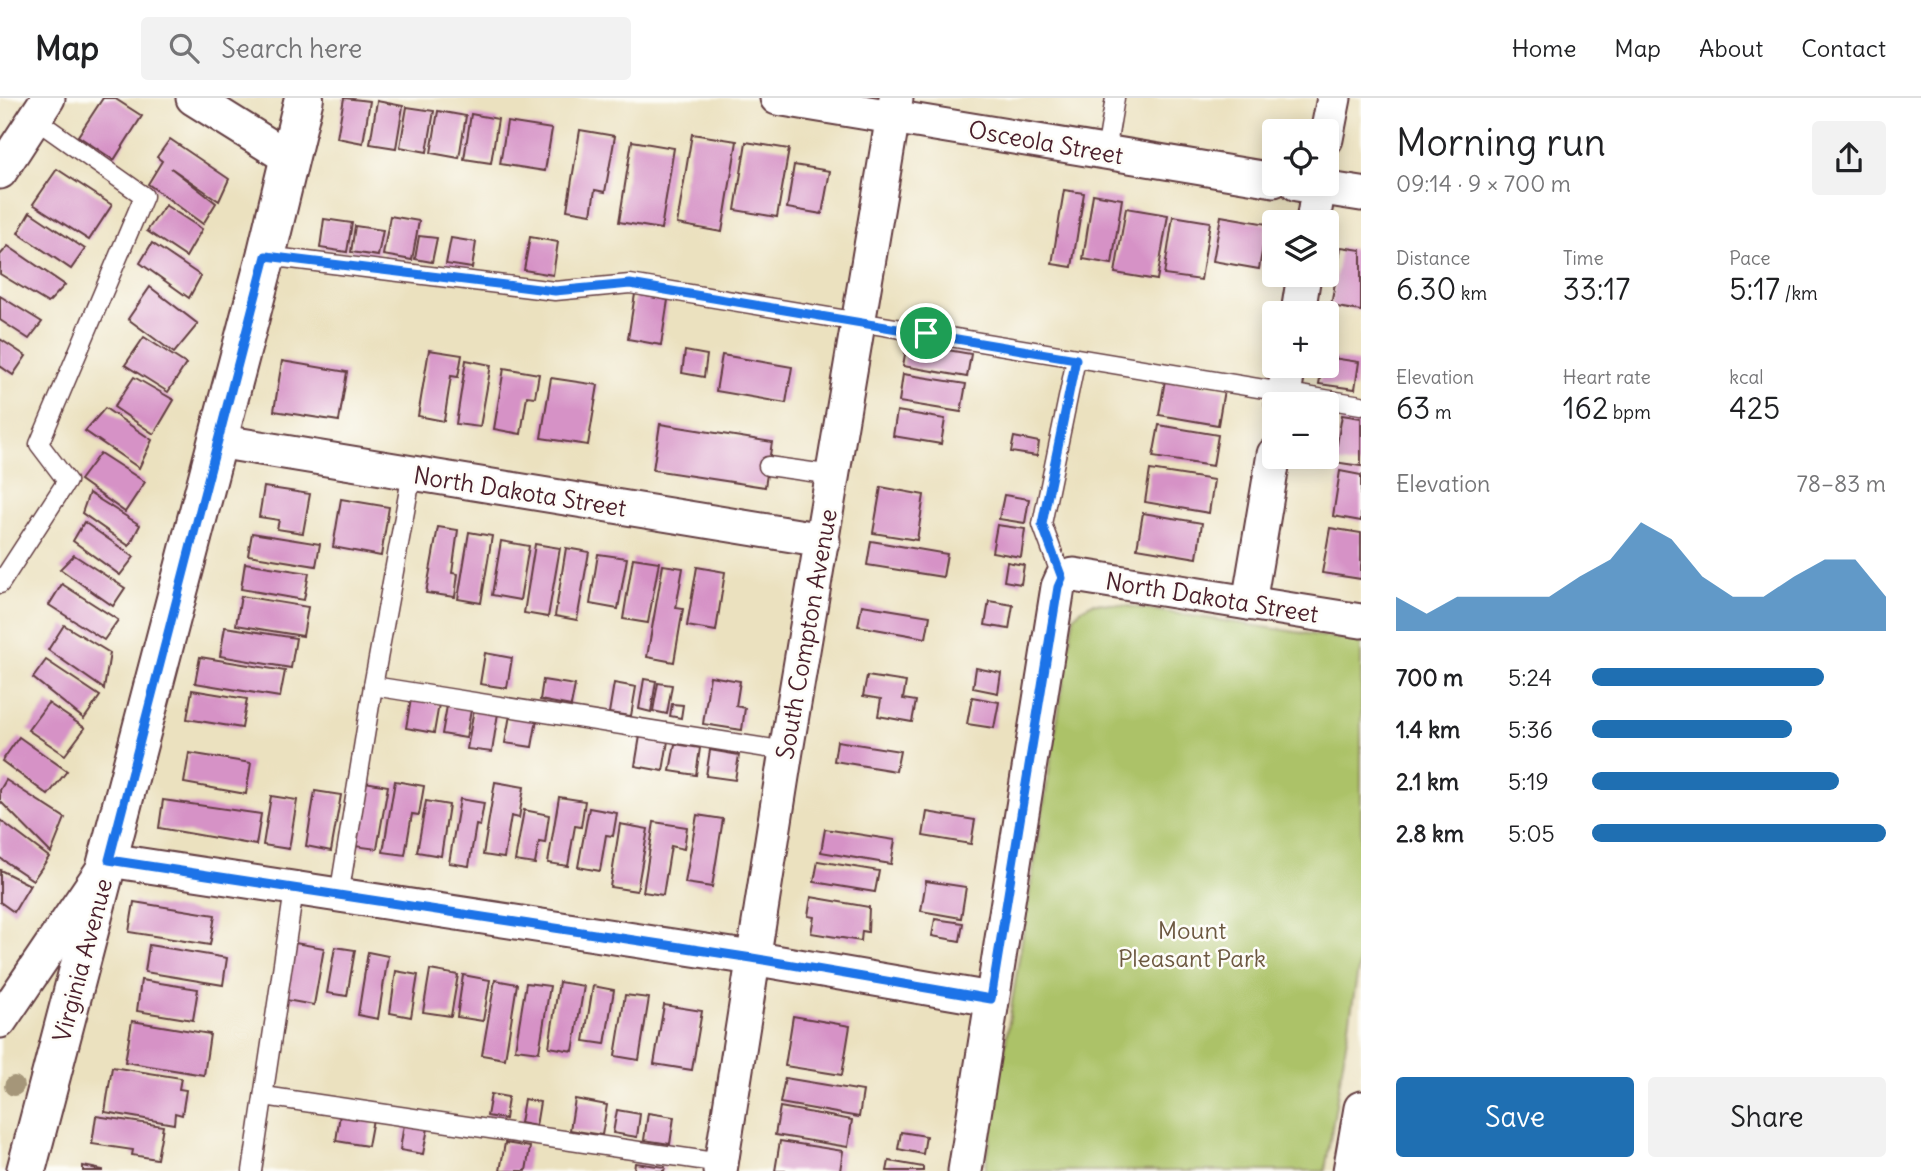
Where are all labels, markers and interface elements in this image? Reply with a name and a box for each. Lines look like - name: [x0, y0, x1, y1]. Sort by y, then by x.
- search box: [141, 17, 631, 80]
- text: Map: [35, 27, 99, 69]
- icon: search: [165, 29, 203, 67]
- text: Search here: [221, 32, 362, 65]
- text: Home: [1512, 33, 1576, 63]
- text: Map: [1614, 33, 1661, 63]
- text: About: [1699, 33, 1763, 63]
- text: Contact: [1801, 33, 1886, 63]
- street label: Osceola Street: [966, 114, 1126, 170]
- map controls: [1262, 119, 1339, 469]
- button: locate: [1262, 119, 1339, 196]
- text: Morning run: [1396, 119, 1606, 166]
- button: share: [1812, 121, 1886, 195]
- text: 09:14 · 9 × 700 m: [1396, 169, 1571, 198]
- button: layers: [1262, 210, 1339, 287]
- text: Distance: [1396, 246, 1470, 270]
- text: Time: [1563, 246, 1604, 270]
- text: Pace: [1729, 246, 1771, 270]
- text: 6.30: [1396, 270, 1456, 308]
- text: 33:17: [1563, 270, 1630, 308]
- text: 5:17: [1729, 270, 1780, 308]
- text: km: [1456, 281, 1487, 305]
- text: /km: [1780, 281, 1818, 305]
- button: +: [1262, 301, 1339, 378]
- pin: [896, 303, 956, 363]
- icon: arrive: [907, 314, 945, 352]
- text: Elevation: [1396, 365, 1474, 389]
- text: Heart rate: [1563, 365, 1651, 389]
- text: kcal: [1729, 365, 1764, 389]
- text: 63: [1396, 389, 1430, 427]
- text: 162: [1563, 389, 1608, 427]
- text: 425: [1729, 389, 1780, 427]
- button: −: [1262, 392, 1339, 469]
- text: m: [1430, 400, 1452, 424]
- text: bpm: [1608, 400, 1651, 424]
- street label: North Dakota Street: [411, 459, 629, 523]
- text: Elevation: [1396, 469, 1490, 498]
- text: 78–83 m: [1796, 469, 1886, 498]
- street label: South Compton Avenue: [769, 506, 843, 762]
- street label: North Dakota Street: [1103, 565, 1321, 629]
- text: 700 m: [1396, 663, 1463, 692]
- text: 5:24: [1508, 663, 1552, 692]
- text: 1.4 km: [1396, 715, 1460, 744]
- text: 5:36: [1508, 715, 1553, 744]
- text: 2.1 km: [1396, 767, 1459, 796]
- text: 5:19: [1508, 767, 1549, 796]
- text: 2.8 km: [1396, 819, 1464, 848]
- text: 5:05: [1508, 819, 1555, 848]
- street label: Virginia Avenue: [46, 875, 118, 1045]
- park label: Mount Pleasant Park: [1118, 915, 1266, 973]
- button: Save: [1396, 1077, 1634, 1157]
- button: Share: [1648, 1077, 1886, 1157]

